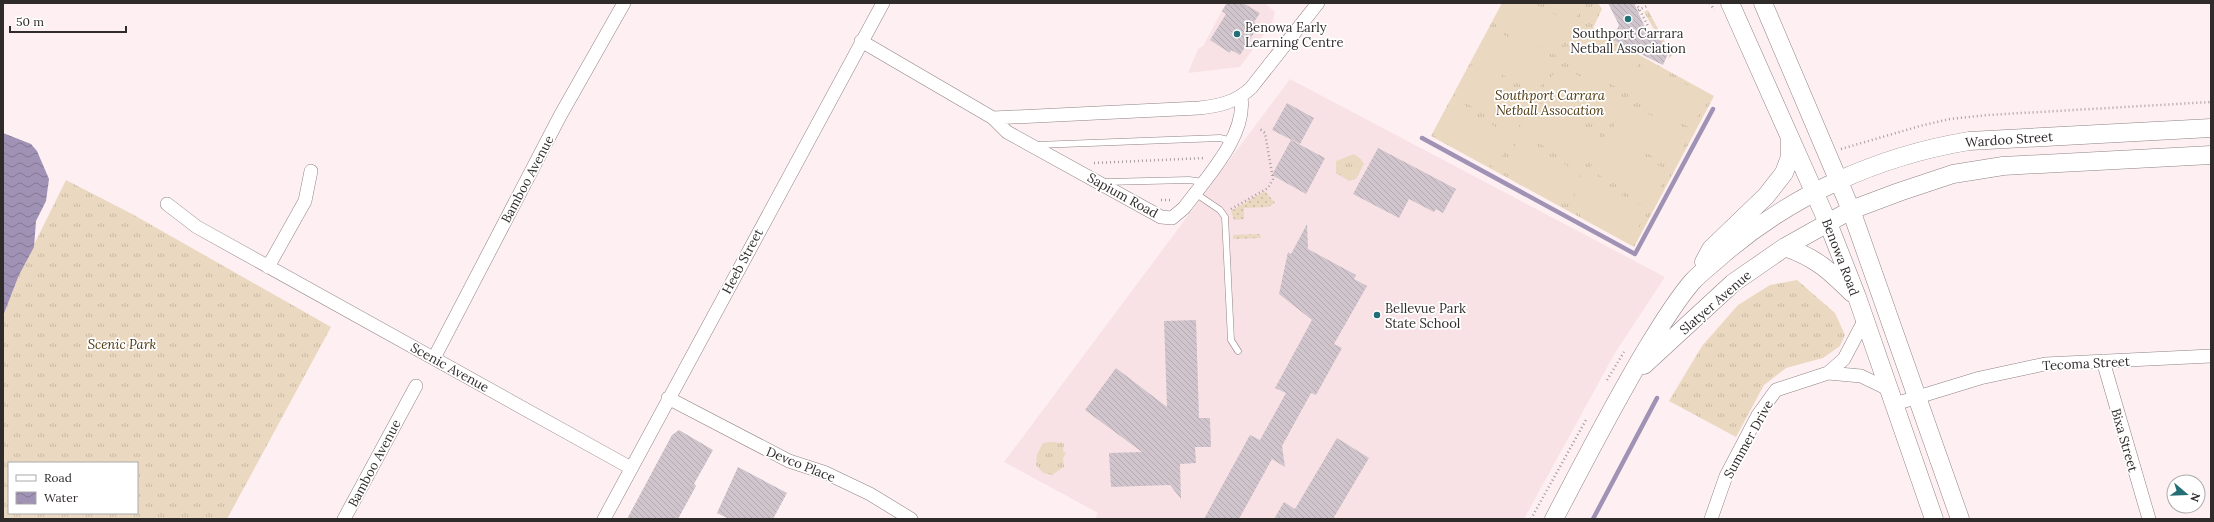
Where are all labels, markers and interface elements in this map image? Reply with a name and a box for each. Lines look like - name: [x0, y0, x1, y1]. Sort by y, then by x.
- scale bar: [10, 8, 126, 34]
- text: 50 m: [16, 14, 44, 29]
- marker: Southport Carrara Netball Association: [1623, 14, 1633, 24]
- place label: Benowa Early Learning Centre: [1245, 19, 1343, 51]
- place label: Southport Carrara Netball Association: [1570, 25, 1686, 57]
- marker: Benowa Early Learning Centre: [1232, 29, 1242, 39]
- park label: Southport Carrara Netball Assocation: [1495, 87, 1606, 119]
- street label: Wardoo Street: [1965, 128, 2053, 151]
- street label: Bamboo Avenue: [497, 133, 558, 226]
- street label: Sapium Road: [1084, 169, 1161, 222]
- street label: Benowa Road: [1818, 216, 1863, 298]
- street label: Heeb Street: [718, 226, 767, 297]
- street label: Slatyer Avenue: [1676, 267, 1755, 338]
- place label: Bellevue Park State School: [1385, 300, 1466, 332]
- marker: Bellevue Park State School: [1372, 310, 1382, 320]
- park label: Scenic Park: [88, 336, 157, 353]
- street label: Scenic Avenue: [407, 339, 492, 396]
- street label: Tecoma Street: [2042, 353, 2130, 374]
- street label: Summer Drive: [1720, 397, 1777, 481]
- street label: Bixa Street: [2107, 406, 2142, 474]
- street label: Bamboo Avenue: [344, 417, 405, 510]
- street label: Devco Place: [764, 443, 838, 486]
- legend: [8, 462, 138, 514]
- text: Road: [44, 470, 72, 485]
- north arrow: [2166, 474, 2206, 514]
- text: Water: [44, 490, 79, 505]
- text: N: [2187, 491, 2203, 504]

